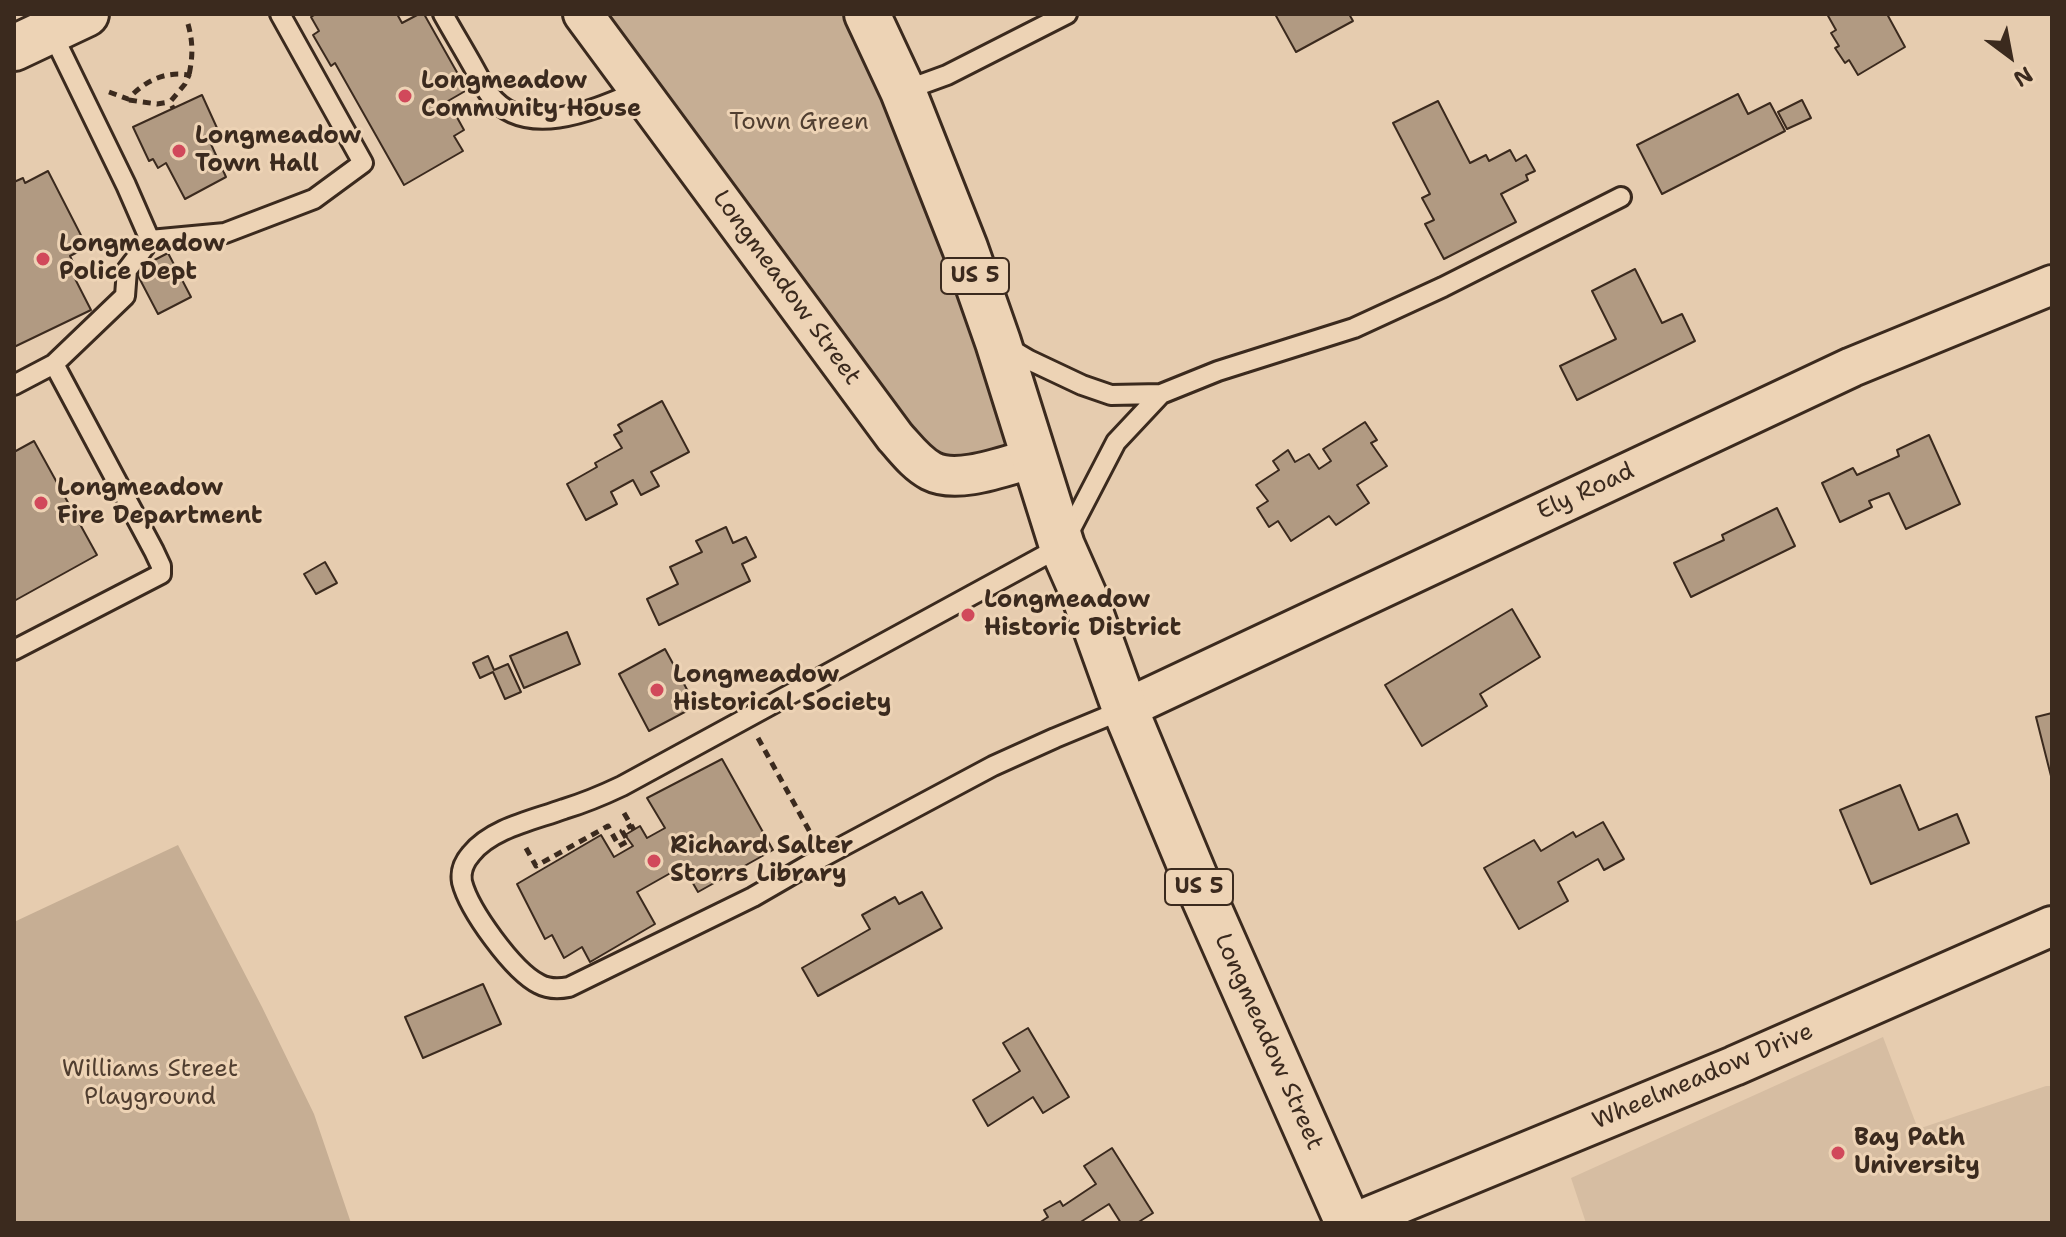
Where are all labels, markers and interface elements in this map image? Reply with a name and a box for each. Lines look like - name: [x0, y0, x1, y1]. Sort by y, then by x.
- north arrow: [1970, 16, 2050, 96]
- text: N: [2008, 60, 2038, 94]
- place label: Longmeadow Community House: [421, 68, 641, 124]
- marker: Longmeadow Community House: [396, 87, 414, 105]
- park label: Town Green: [729, 109, 869, 137]
- place label: Longmeadow Town Hall: [195, 123, 361, 179]
- marker: Longmeadow Town Hall: [170, 142, 188, 160]
- street label: Longmeadow Street: [706, 185, 866, 391]
- place label: Longmeadow Police Dept: [59, 231, 225, 287]
- marker: Longmeadow Police Dept: [34, 250, 52, 268]
- road number: US 5: [941, 258, 1009, 294]
- street label: Ely Road: [1533, 457, 1639, 527]
- place label: Longmeadow Fire Department: [57, 475, 262, 531]
- marker: Longmeadow Fire Department: [32, 494, 50, 512]
- place label: Longmeadow Historic District: [984, 587, 1181, 643]
- marker: Longmeadow Historic District: [959, 606, 977, 624]
- place label: Longmeadow Historical Society: [673, 662, 892, 718]
- marker: Longmeadow Historical Society: [648, 681, 666, 699]
- place label: Richard Salter Storrs Library: [670, 833, 853, 889]
- marker: Richard Salter Storrs Library: [645, 852, 663, 870]
- road number: US 5: [1165, 869, 1233, 905]
- street label: Longmeadow Street: [1207, 929, 1329, 1155]
- street label: Wheelmeadow Drive: [1588, 1017, 1818, 1137]
- park label: Williams Street Playground: [62, 1056, 238, 1112]
- place label: Bay Path University: [1854, 1125, 1980, 1181]
- marker: Bay Path University: [1829, 1144, 1847, 1162]

